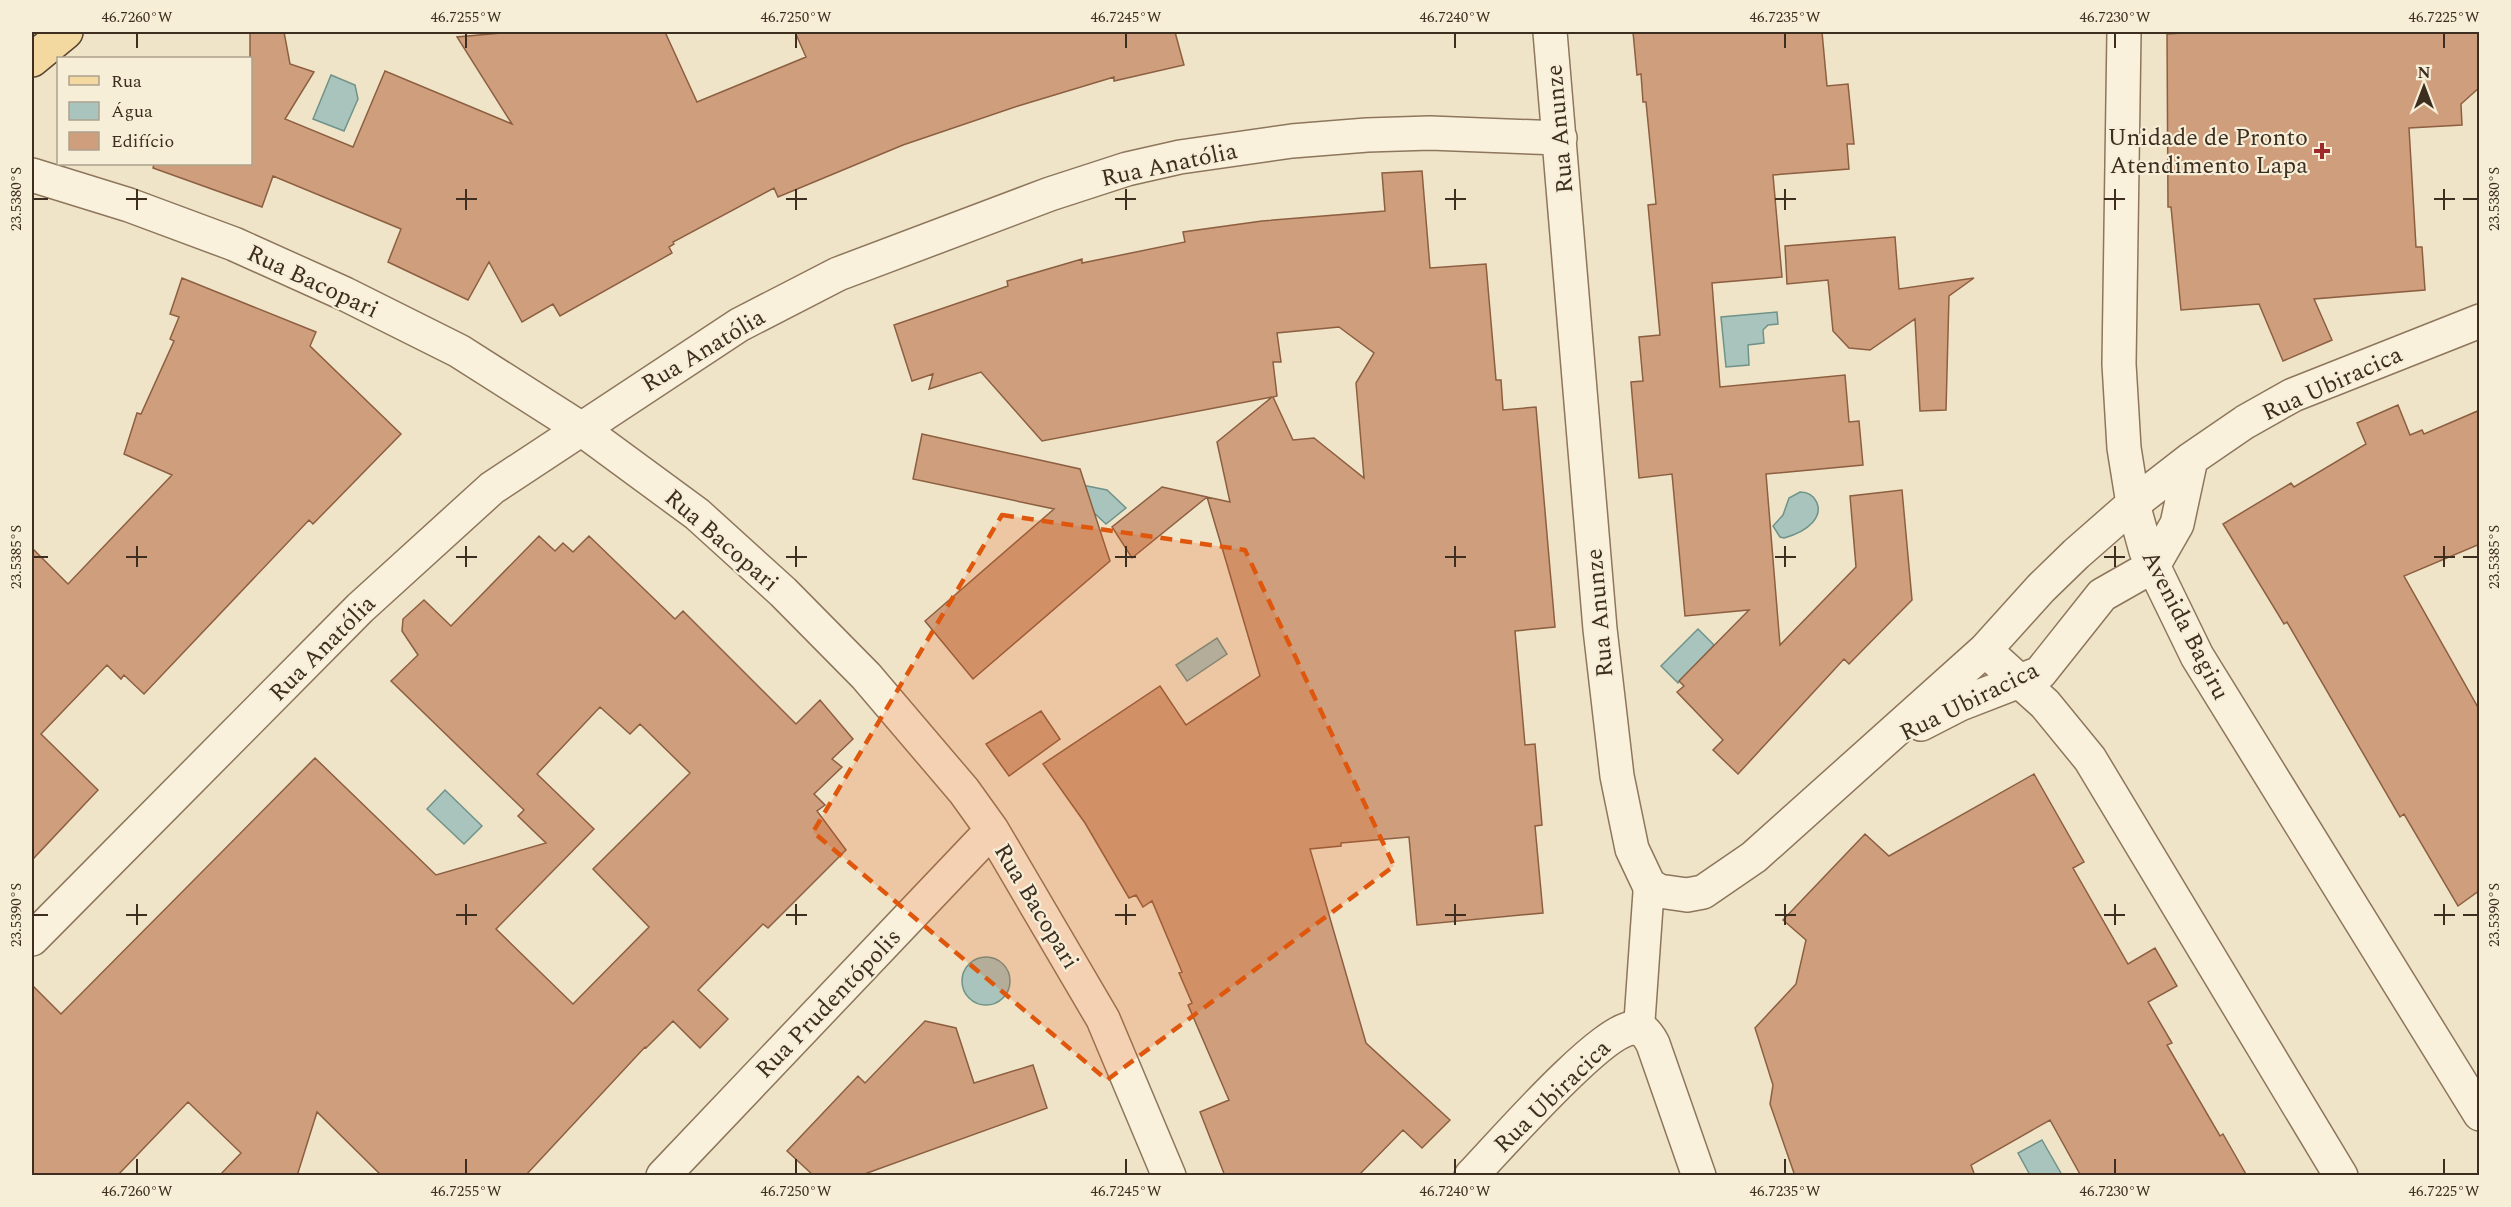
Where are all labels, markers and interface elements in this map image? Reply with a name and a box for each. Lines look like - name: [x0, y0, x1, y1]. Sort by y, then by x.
- text: 46.7260°W: [102, 6, 173, 29]
- text: 46.7255°W: [431, 6, 502, 29]
- text: 46.7250°W: [761, 6, 832, 29]
- text: 46.7245°W: [1091, 6, 1162, 29]
- text: 46.7240°W: [1420, 6, 1491, 29]
- text: 46.7235°W: [1750, 6, 1821, 29]
- text: 46.7230°W: [2080, 6, 2151, 29]
- text: 46.7225°W: [2409, 6, 2480, 29]
- legend: [57, 57, 252, 165]
- north arrow: [2394, 57, 2454, 117]
- text: N: [2417, 61, 2431, 85]
- street label: Rua Anunze: [1536, 63, 1584, 195]
- text: Rua: [111, 68, 142, 95]
- text: Água: [111, 98, 153, 125]
- place label: Unidade de Pronto Atendimento Lapa: [2108, 120, 2308, 184]
- text: Edifício: [111, 128, 174, 155]
- street label: Rua Anatólia: [1098, 133, 1241, 197]
- marker: Unidade de Pronto Atendimento Lapa: [2313, 142, 2331, 160]
- text: 23.5380°S: [5, 167, 28, 231]
- text: 23.5380°S: [2483, 167, 2506, 231]
- street label: Rua Bacopari: [241, 236, 384, 328]
- street label: Rua Anatólia: [635, 300, 772, 402]
- street label: Rua Ubiracica: [2256, 337, 2409, 431]
- street label: Rua Bacopari: [656, 481, 787, 601]
- text: 23.5385°S: [5, 525, 28, 589]
- text: 23.5385°S: [2483, 525, 2506, 589]
- street label: Avenida Bagiru: [2132, 544, 2238, 707]
- street label: Rua Anunze: [1576, 547, 1624, 679]
- street label: Rua Anatólia: [261, 587, 385, 710]
- street label: Rua Ubiracica: [1894, 653, 2045, 751]
- street label: Rua Bacopari: [984, 837, 1088, 976]
- text: 23.5390°S: [5, 883, 28, 947]
- text: 23.5390°S: [2483, 883, 2506, 947]
- street label: Rua Prudentópolis: [747, 920, 910, 1087]
- street label: Rua Ubiracica: [1486, 1031, 1620, 1162]
- text: 46.7260°W: [102, 1180, 173, 1203]
- text: 46.7255°W: [431, 1180, 502, 1203]
- text: 46.7250°W: [761, 1180, 832, 1203]
- text: 46.7245°W: [1091, 1180, 1162, 1203]
- text: 46.7240°W: [1420, 1180, 1491, 1203]
- text: 46.7235°W: [1750, 1180, 1821, 1203]
- text: 46.7230°W: [2080, 1180, 2151, 1203]
- text: 46.7225°W: [2409, 1180, 2480, 1203]

